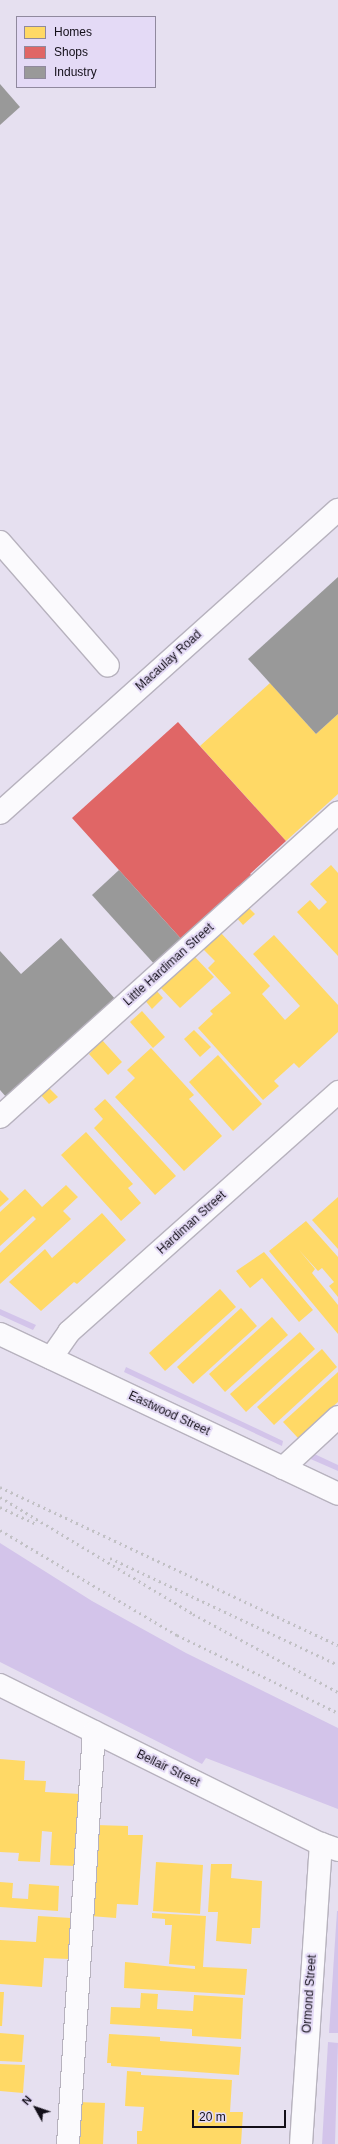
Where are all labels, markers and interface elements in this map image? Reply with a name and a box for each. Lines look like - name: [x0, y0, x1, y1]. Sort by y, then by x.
- legend: [16, 16, 156, 88]
- text: Homes: [54, 25, 92, 39]
- text: Shops: [54, 45, 88, 59]
- text: Industry: [54, 65, 97, 79]
- street label: Macaulay Road: [133, 628, 205, 694]
- street label: Little Hardiman Street: [121, 921, 217, 1009]
- street label: Hardiman Street: [155, 1188, 229, 1258]
- street label: Eastwood Street: [126, 1389, 212, 1439]
- street label: Bellair Street: [134, 1747, 202, 1791]
- street label: Ormond Street: [300, 1954, 320, 2034]
- north arrow: [16, 2088, 56, 2128]
- text: N: [20, 2093, 34, 2107]
- scale bar: [194, 2102, 288, 2128]
- text: 20 m: [199, 2110, 226, 2124]

